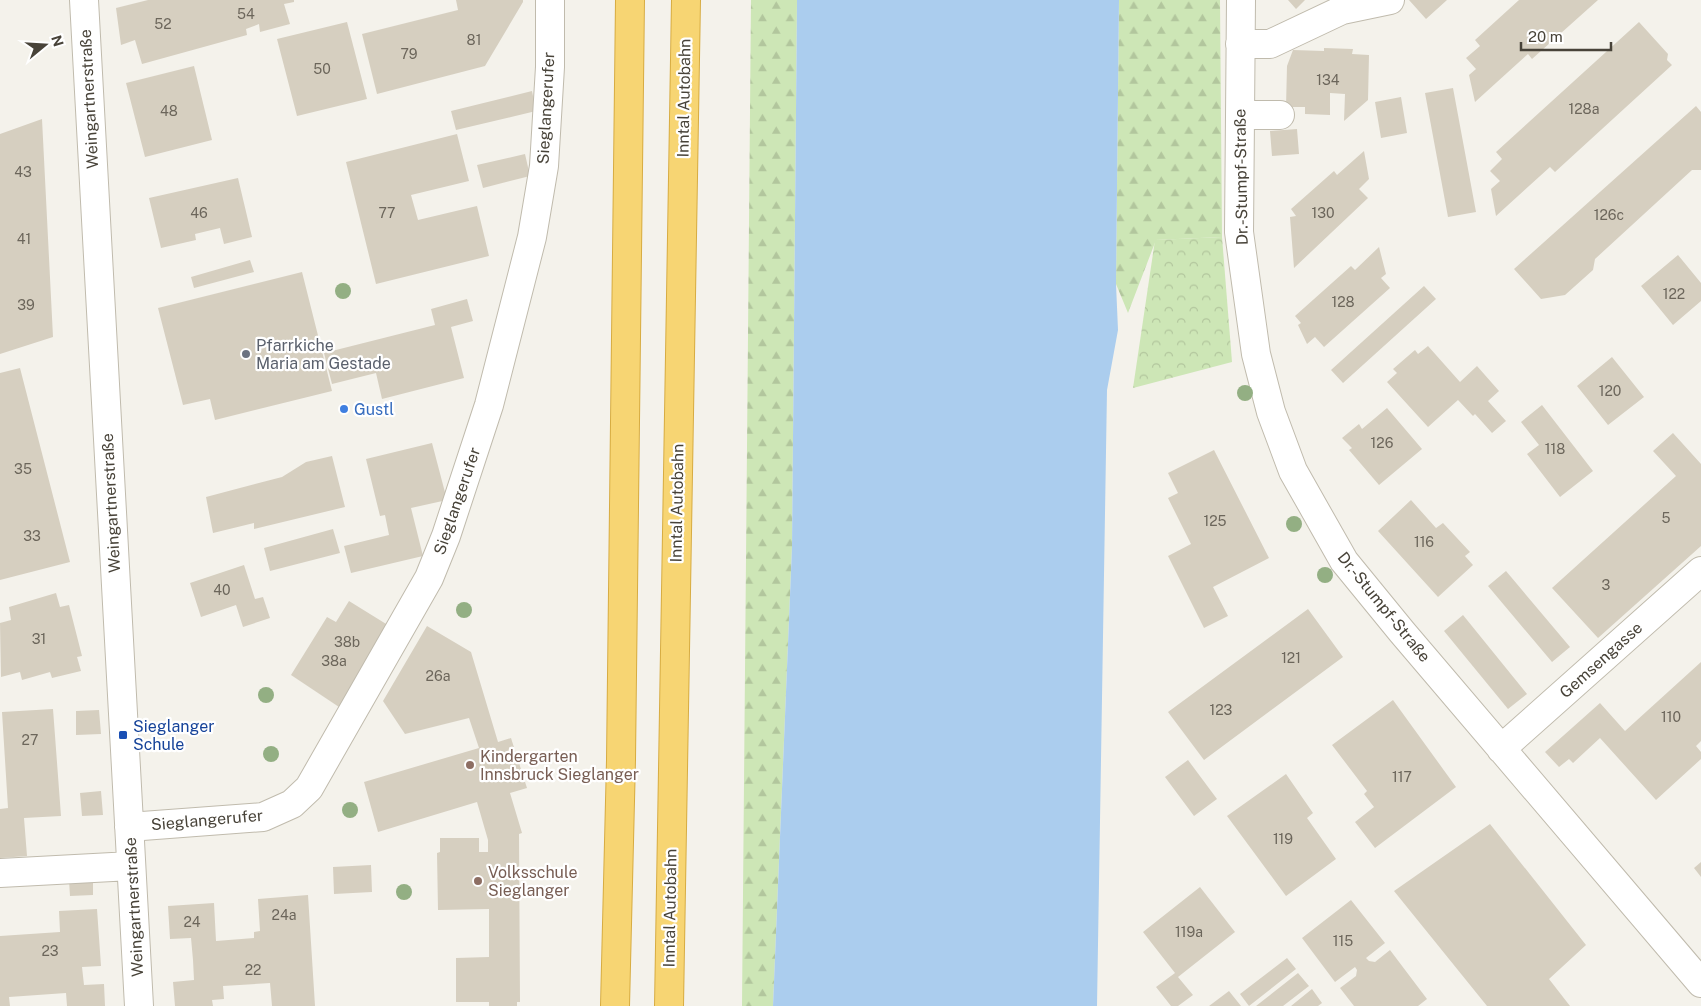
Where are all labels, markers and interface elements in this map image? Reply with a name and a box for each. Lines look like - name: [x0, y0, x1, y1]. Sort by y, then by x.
- house number: 54: [237, 6, 255, 22]
- house number: 52: [154, 16, 172, 32]
- north arrow: [20, 20, 70, 70]
- scale bar: [1521, 20, 1611, 52]
- text: 20 m: [1528, 28, 1563, 45]
- street label: Weingartnerstraße: [76, 29, 102, 169]
- house number: 81: [467, 32, 481, 48]
- text: N: [48, 33, 67, 49]
- street label: Inntal Autobahn: [673, 38, 695, 158]
- house number: 79: [401, 46, 418, 62]
- street label: Sieglangerufer: [534, 51, 558, 165]
- house number: 50: [313, 61, 331, 77]
- house number: 134: [1316, 72, 1340, 88]
- house number: 128a: [1569, 101, 1599, 117]
- house number: 48: [160, 103, 178, 119]
- street label: Dr.-Stumpf-Straße: [1230, 109, 1252, 245]
- house number: 43: [14, 164, 32, 180]
- house number: 46: [190, 205, 208, 221]
- house number: 77: [379, 205, 396, 221]
- house number: 130: [1312, 205, 1335, 221]
- house number: 126c: [1594, 207, 1624, 223]
- house number: 41: [17, 231, 31, 247]
- house number: 122: [1663, 286, 1685, 302]
- house number: 128: [1331, 294, 1355, 310]
- house number: 39: [17, 297, 35, 313]
- place label: Pfarrkiche Maria am Gestade: [256, 336, 391, 373]
- marker: Pfarrkiche Maria am Gestade: [240, 348, 252, 360]
- house number: 120: [1599, 383, 1621, 399]
- place label: Gustl: [354, 400, 394, 419]
- marker: Gustl: [338, 403, 350, 415]
- street label: Weingartnerstraße: [98, 433, 124, 573]
- house number: 126: [1371, 435, 1394, 451]
- house number: 118: [1545, 441, 1565, 457]
- street label: Inntal Autobahn: [666, 443, 688, 563]
- street label: Sieglangerufer: [430, 445, 484, 557]
- house number: 35: [14, 461, 32, 477]
- house number: 5: [1662, 510, 1671, 526]
- house number: 125: [1203, 513, 1227, 529]
- house number: 33: [23, 528, 41, 544]
- house number: 116: [1414, 534, 1434, 550]
- street label: Dr.-Stumpf-Straße: [1334, 548, 1434, 666]
- house number: 3: [1602, 577, 1611, 593]
- house number: 40: [213, 582, 231, 598]
- street label: Gemsengasse: [1556, 618, 1646, 702]
- house number: 31: [32, 631, 46, 647]
- house number: 38b: [334, 634, 360, 650]
- house number: 121: [1281, 650, 1301, 666]
- house number: 38a: [321, 653, 347, 669]
- house number: 26a: [426, 668, 450, 684]
- house number: 123: [1210, 702, 1233, 718]
- house number: 110: [1661, 709, 1681, 725]
- place label: Sieglanger Schule: [133, 717, 215, 754]
- marker: Sieglanger Schule: [117, 729, 129, 741]
- house number: 27: [22, 732, 38, 748]
- place label: Kindergarten Innsbruck Sieglanger: [480, 747, 639, 784]
- marker: Kindergarten Innsbruck Sieglanger: [464, 759, 476, 771]
- house number: 117: [1392, 769, 1412, 785]
- street label: Sieglangerufer: [150, 806, 264, 834]
- house number: 119: [1273, 831, 1293, 847]
- street label: Weingartnerstraße: [121, 837, 147, 977]
- street label: Inntal Autobahn: [659, 848, 681, 968]
- place label: Volksschule Sieglanger: [488, 863, 578, 900]
- marker: Volksschule Sieglanger: [472, 875, 484, 887]
- house number: 24a: [272, 907, 296, 923]
- house number: 24: [183, 914, 201, 930]
- house number: 119a: [1175, 924, 1203, 940]
- house number: 115: [1333, 933, 1353, 949]
- house number: 23: [41, 943, 59, 959]
- house number: 22: [245, 962, 261, 978]

